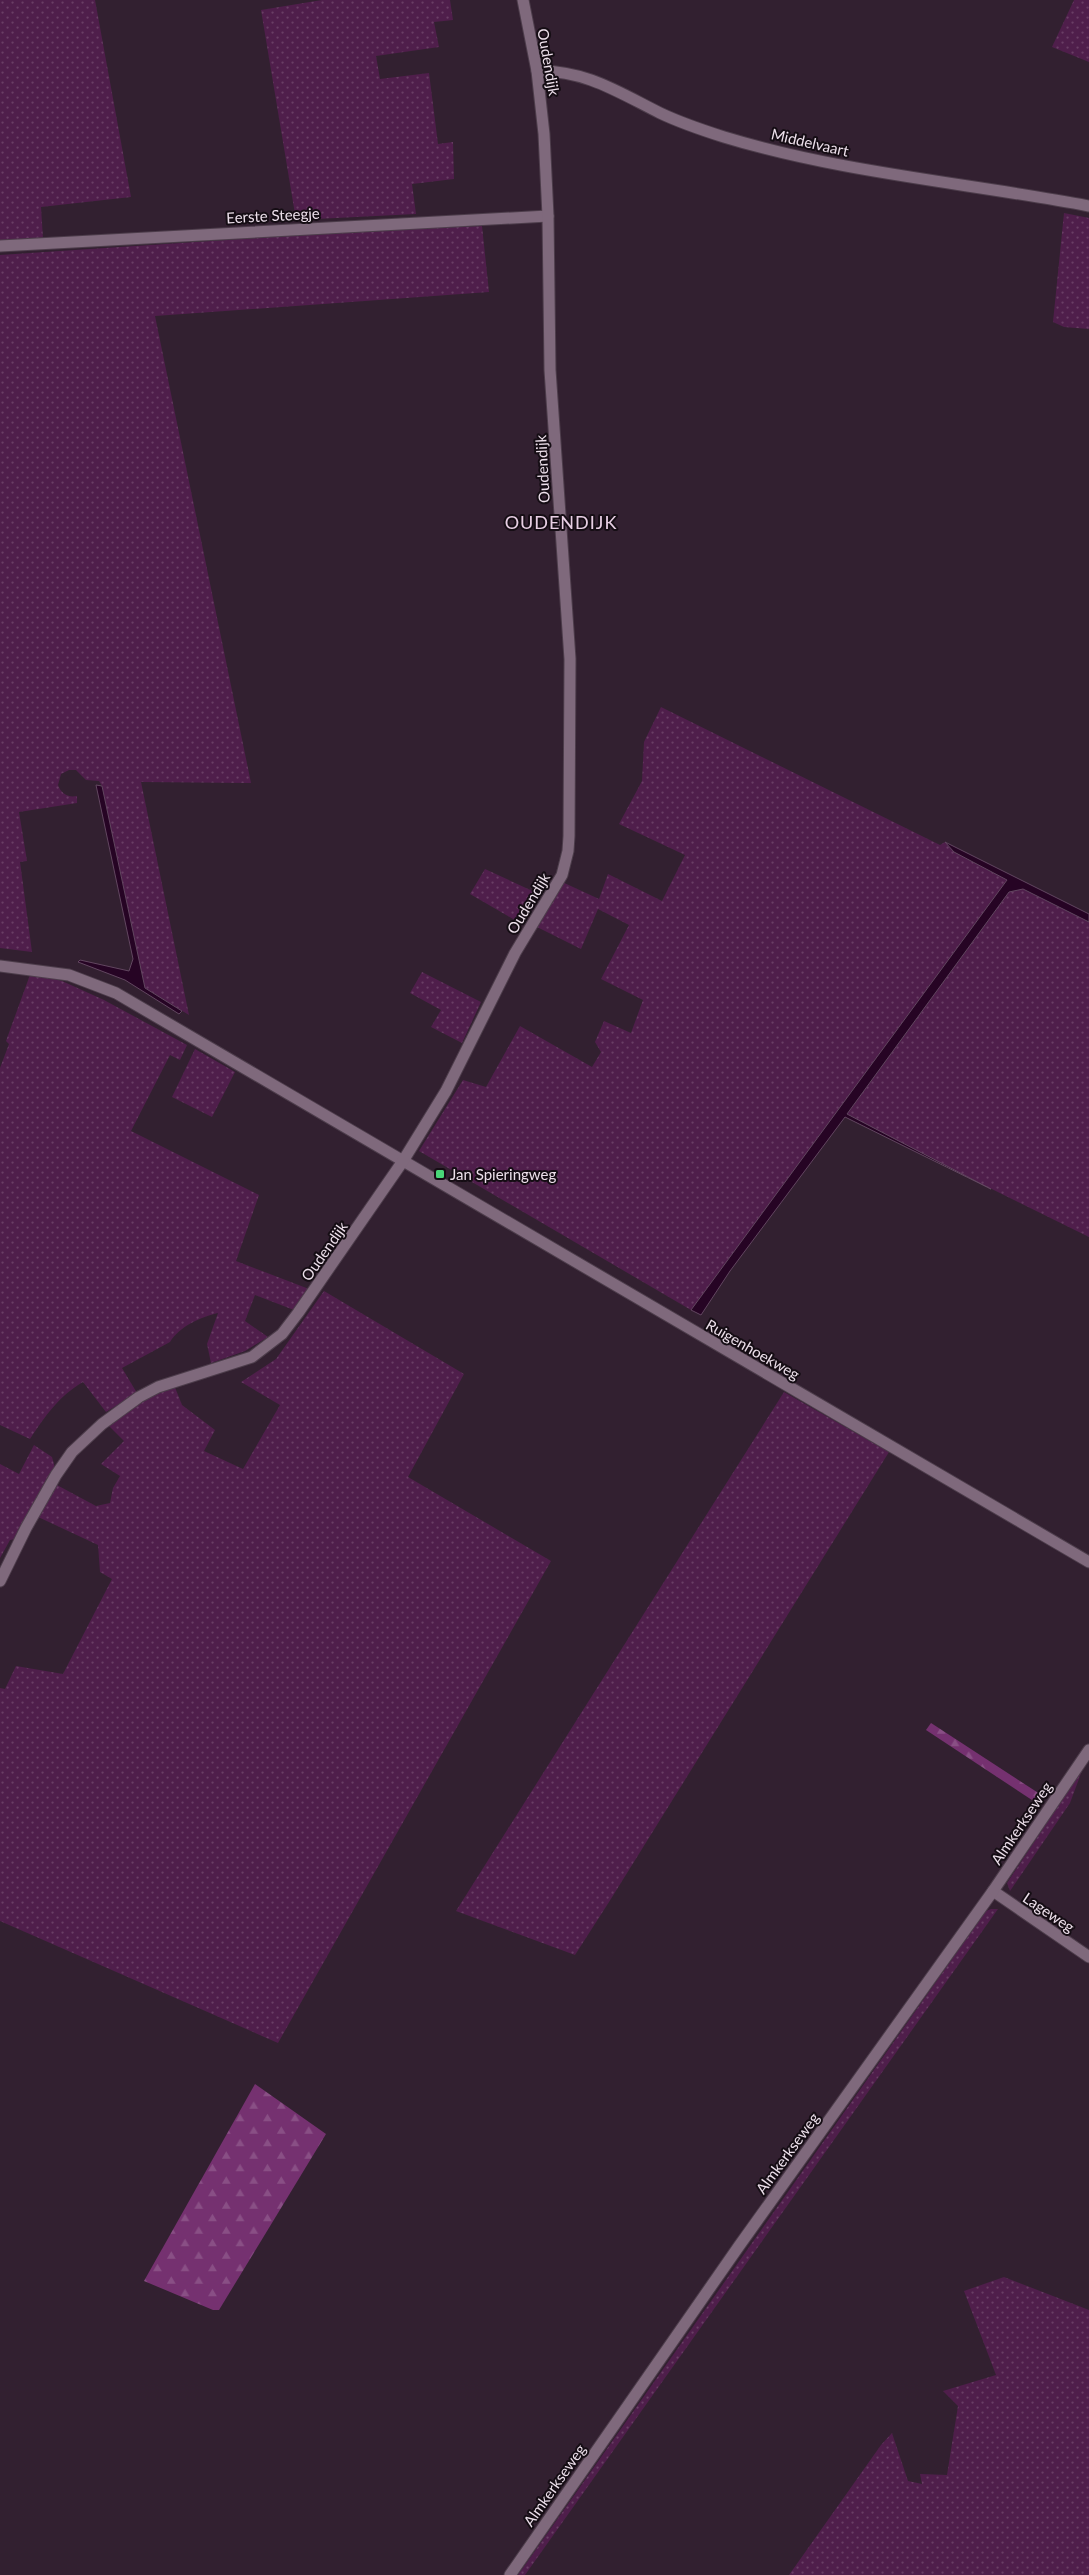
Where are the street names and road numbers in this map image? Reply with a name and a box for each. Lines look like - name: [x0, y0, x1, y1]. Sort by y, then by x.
- street label: Oudendijk: [534, 27, 564, 98]
- street label: Middelvaart: [769, 124, 851, 160]
- street label: Eerste Steegje: [226, 204, 320, 226]
- street label: Oudendijk: [531, 434, 553, 504]
- street label: Oudendijk: [503, 869, 553, 937]
- street label: Oudendijk: [297, 1218, 351, 1284]
- street label: Ruigenhoekweg: [703, 1315, 803, 1383]
- street label: Almkerkseweg: [987, 1778, 1055, 1868]
- street label: Lageweg: [1020, 1888, 1078, 1936]
- street label: Almkerkseweg: [752, 2109, 823, 2197]
- street label: Almkerkseweg: [519, 2440, 589, 2529]

